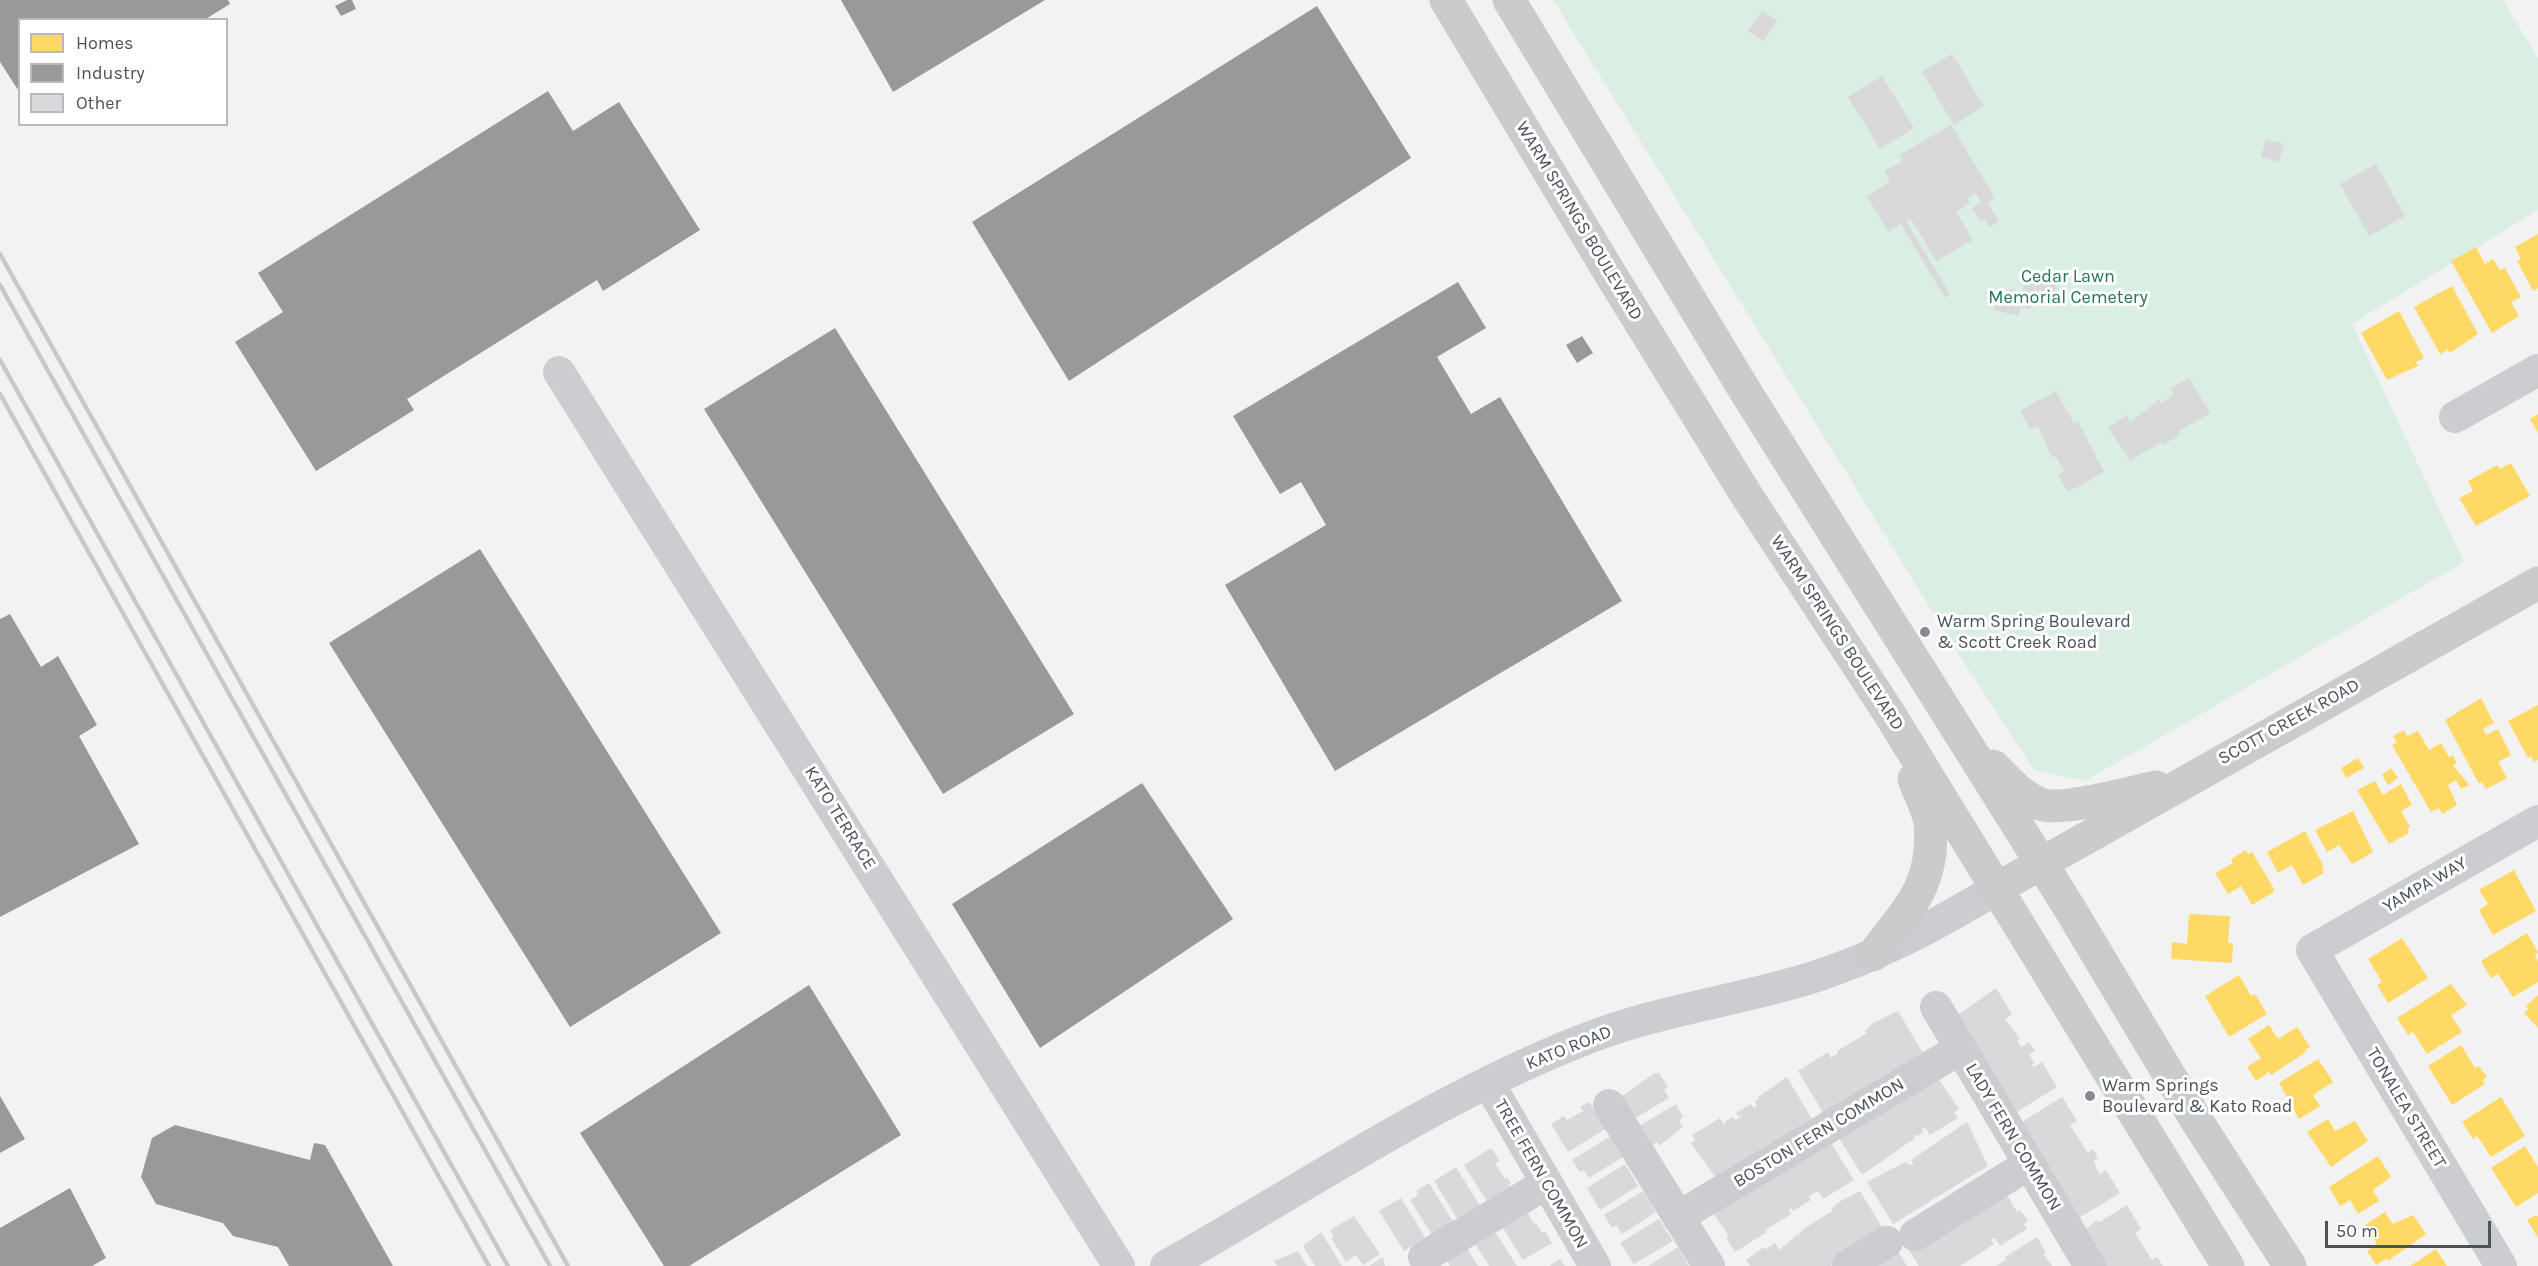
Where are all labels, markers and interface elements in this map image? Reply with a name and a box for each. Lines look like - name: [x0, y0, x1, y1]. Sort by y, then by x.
- legend: [18, 18, 228, 126]
- text: Homes: [76, 32, 133, 54]
- text: Industry: [76, 62, 145, 84]
- text: Other: [76, 92, 121, 114]
- street label: WARM SPRINGS BOULEVARD: [1511, 118, 1647, 324]
- park label: Cedar Lawn Memorial Cemetery: [1988, 266, 2148, 308]
- street label: WARM SPRINGS BOULEVARD: [1766, 531, 1908, 735]
- place label: Warm Spring Boulevard & Scott Creek Road: [1937, 611, 2131, 654]
- marker: Warm Spring Boulevard & Scott Creek Road: [1918, 625, 1932, 639]
- street label: SCOTT CREEK ROAD: [2215, 674, 2363, 770]
- street label: KATO TERRACE: [800, 762, 880, 874]
- street label: YAMPA WAY: [2379, 852, 2471, 918]
- street label: KATO ROAD: [1523, 1021, 1615, 1075]
- street label: TONALEA STREET: [2362, 1044, 2450, 1172]
- street label: LADY FERN COMMON: [1960, 1059, 2066, 1215]
- street label: BOSTON FERN COMMON: [1730, 1073, 1908, 1193]
- place label: Warm Springs Boulevard & Kato Road: [2102, 1075, 2293, 1118]
- marker: Warm Springs Boulevard & Kato Road: [2083, 1089, 2097, 1103]
- street label: TREE FERN COMMON: [1489, 1096, 1593, 1252]
- scale bar: [2328, 1209, 2494, 1247]
- text: 50 m: [2336, 1220, 2378, 1242]

